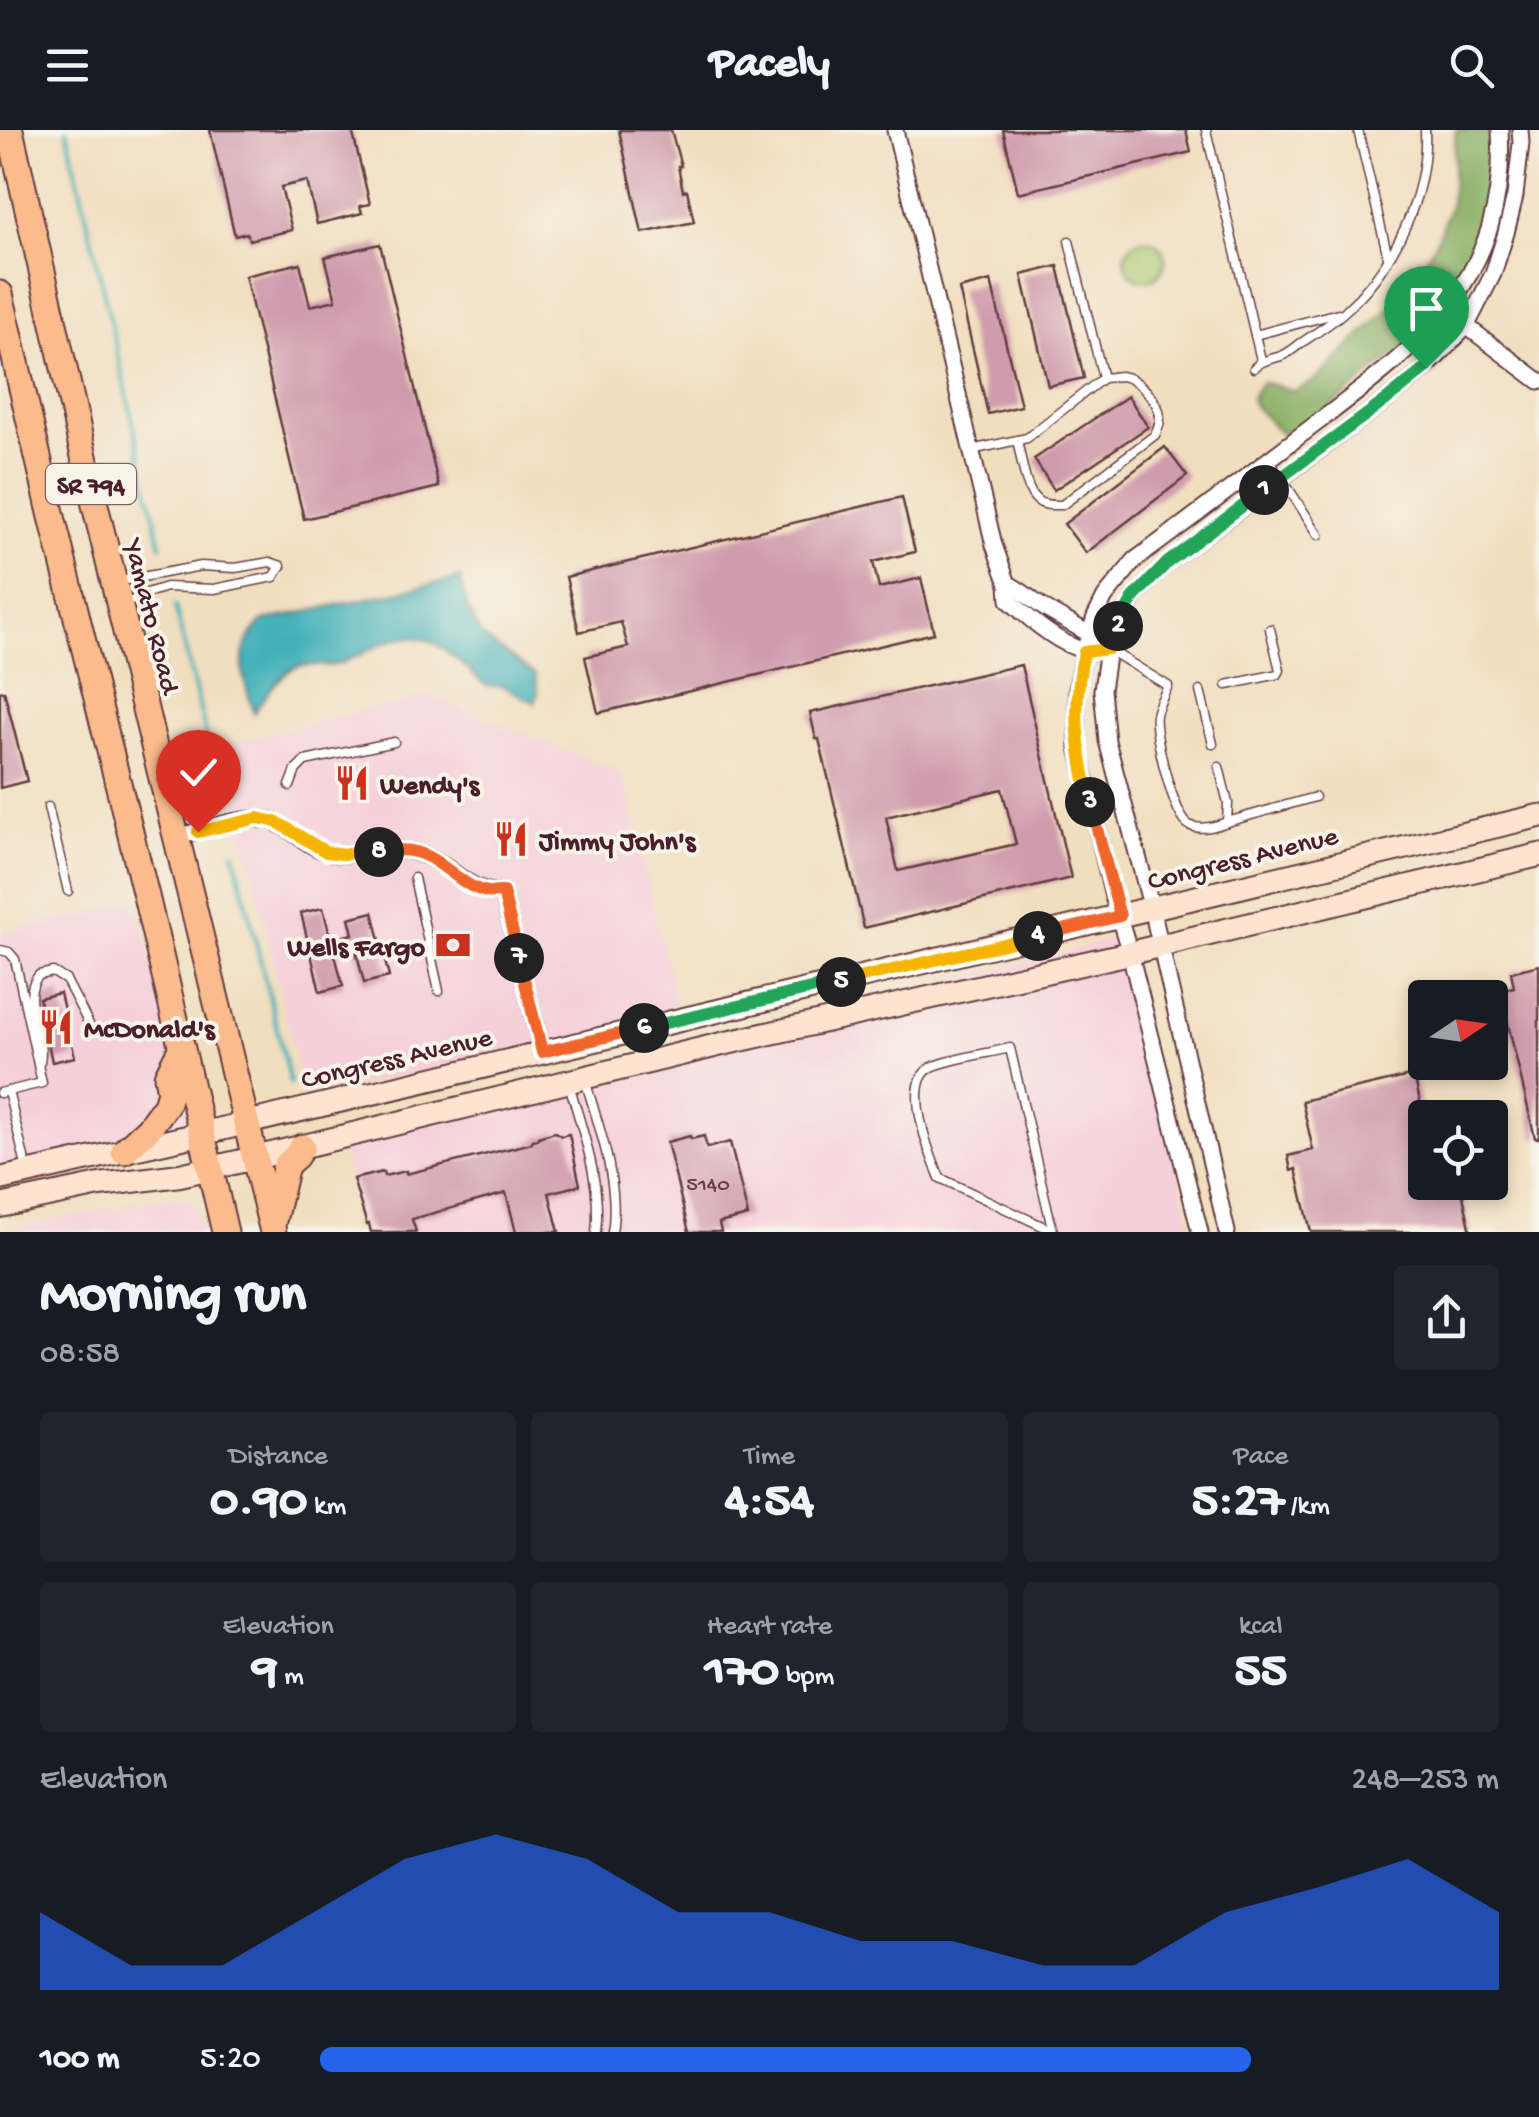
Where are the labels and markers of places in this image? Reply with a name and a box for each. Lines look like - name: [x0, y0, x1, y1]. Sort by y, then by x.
- pin: [1384, 266, 1469, 369]
- pin: 1: [1239, 465, 1289, 515]
- pin: 2: [1093, 601, 1143, 651]
- pin: [156, 730, 241, 833]
- restaurant icon: Wendy's: [333, 764, 371, 802]
- place label: Wendy's: [379, 771, 481, 804]
- pin: 3: [1065, 777, 1115, 827]
- restaurant icon: Jimmy John's: [492, 820, 530, 858]
- pin: 8: [354, 827, 404, 877]
- place label: Jimmy John's: [538, 827, 697, 860]
- pin: 4: [1013, 911, 1063, 961]
- bank icon: Wells Fargo: [434, 926, 472, 964]
- place label: Wells Fargo: [286, 933, 425, 966]
- pin: 7: [494, 933, 544, 983]
- pin: 5: [816, 957, 866, 1007]
- pin: 6: [619, 1003, 669, 1053]
- restaurant icon: McDonald's: [37, 1008, 75, 1046]
- place label: McDonald's: [84, 1015, 216, 1048]

